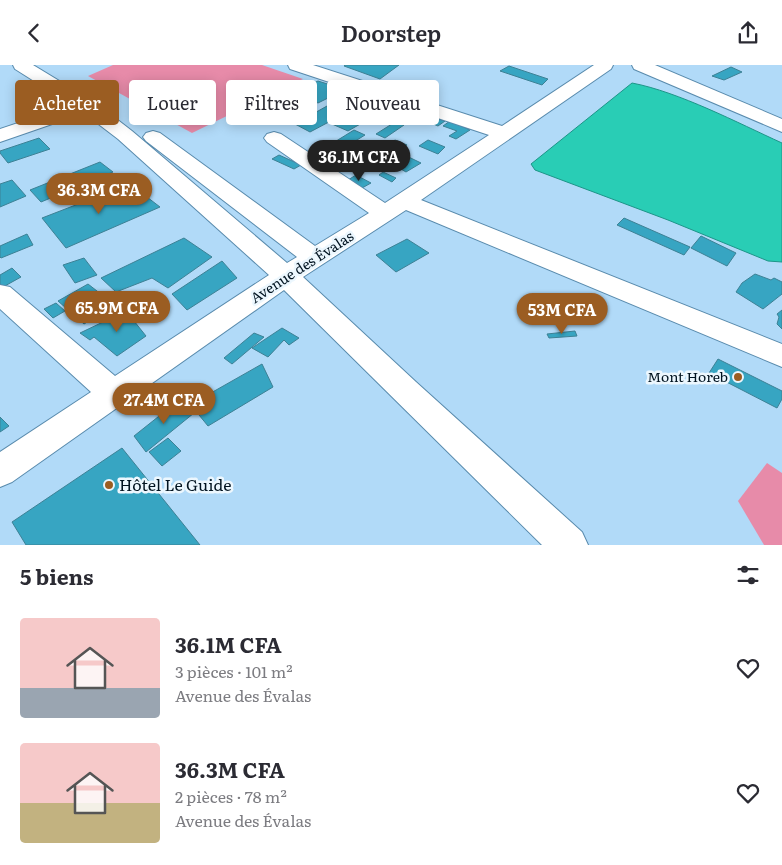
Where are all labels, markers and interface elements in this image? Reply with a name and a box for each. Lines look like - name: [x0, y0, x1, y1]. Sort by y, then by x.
- text: Doorstep: [341, 16, 441, 49]
- icon: back: [20, 19, 48, 47]
- icon: share: [734, 19, 762, 47]
- chip: Acheter: [15, 80, 119, 125]
- chip: Louer: [129, 80, 216, 125]
- chip: Filtres: [226, 80, 317, 125]
- chip: Nouveau: [327, 80, 439, 125]
- pin: 36.1M CFA: [302, 139, 416, 182]
- text: 36.1M CFA: [318, 144, 400, 168]
- pin: 36.3M CFA: [42, 173, 156, 215]
- text: 36.3M CFA: [57, 177, 141, 201]
- street label: Avenue des Évalas: [246, 225, 357, 307]
- pin: 65.9M CFA: [60, 291, 174, 333]
- pin: 53M CFA: [516, 293, 608, 335]
- text: 65.9M CFA: [75, 295, 159, 319]
- text: 53M CFA: [528, 297, 596, 321]
- place label: Mont Horeb: [647, 366, 728, 386]
- marker: Mont Horeb: [732, 371, 744, 383]
- pin: 27.4M CFA: [107, 383, 221, 425]
- text: 27.4M CFA: [123, 387, 205, 411]
- place label: Hôtel Le Guide: [119, 472, 232, 496]
- marker: Hôtel Le Guide: [103, 479, 115, 491]
- text: 5 biens: [20, 560, 93, 591]
- icon: filters: [734, 561, 762, 589]
- text: 36.1M CFA: [175, 628, 282, 659]
- icon: home: [60, 638, 120, 698]
- icon: heart: [734, 654, 762, 682]
- text: 3 pièces · 101 m²: [175, 659, 293, 683]
- text: Avenue des Évalas: [175, 683, 311, 707]
- text: 36.3M CFA: [175, 753, 285, 784]
- icon: home: [60, 763, 120, 823]
- icon: heart: [734, 779, 762, 807]
- text: 2 pièces · 78 m²: [175, 784, 287, 808]
- text: Avenue des Évalas: [175, 808, 311, 832]

